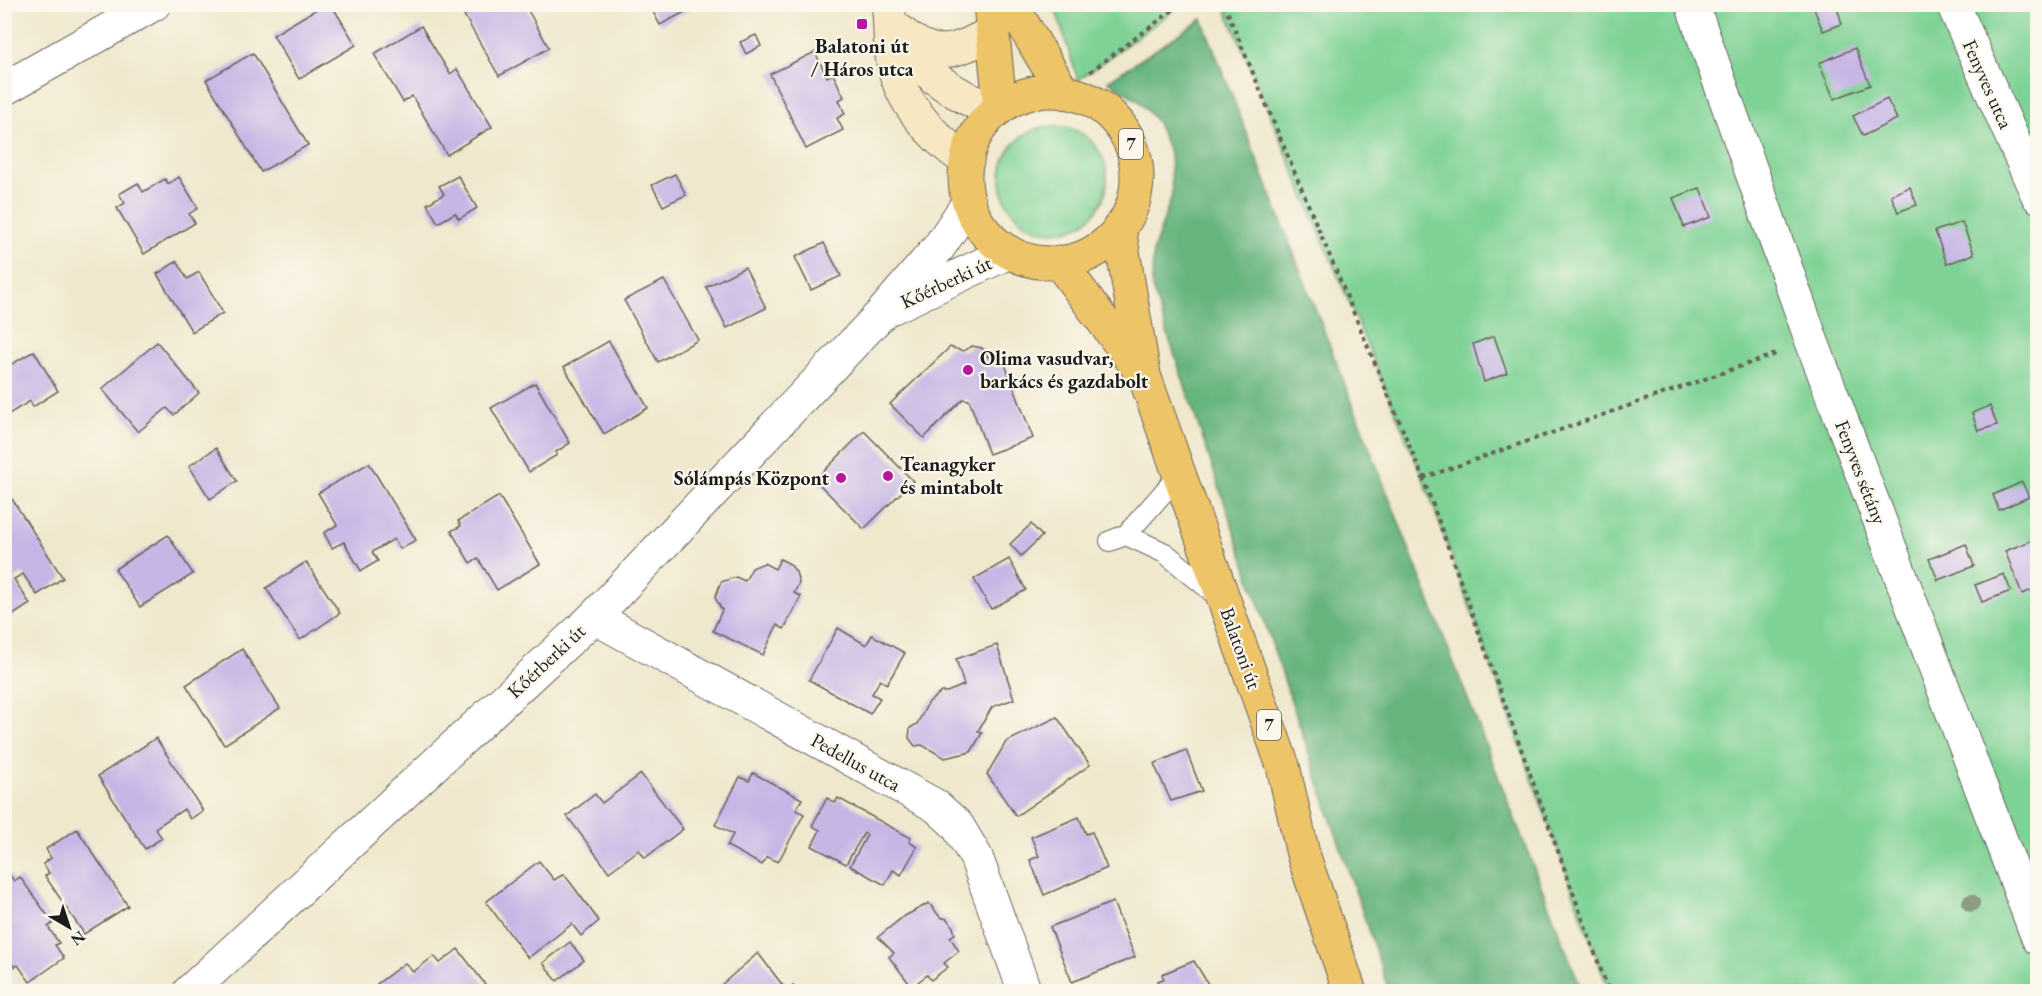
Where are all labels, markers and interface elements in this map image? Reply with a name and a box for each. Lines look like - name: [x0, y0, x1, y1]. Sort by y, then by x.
- marker: Balatoni út / Háros utca: [855, 17, 869, 31]
- place label: Balatoni út / Háros utca: [811, 33, 914, 82]
- street label: Fenyves utca: [1957, 35, 2019, 133]
- road number: 7: [1119, 129, 1143, 159]
- street label: Kőérberki út: [896, 249, 996, 314]
- place label: Olima vasudvar, barkács és gazdabolt: [980, 345, 1149, 394]
- marker: Olima vasudvar, barkács és gazdabolt: [961, 363, 975, 377]
- street label: Fenyves sétány: [1829, 416, 1893, 528]
- place label: Teanagyker és mintabolt: [900, 451, 1004, 500]
- place label: Sólámpás Központ: [674, 465, 829, 491]
- marker: Teanagyker és mintabolt: [881, 469, 895, 483]
- marker: Sólámpás Központ: [834, 471, 848, 485]
- street label: Balatoni út: [1214, 604, 1268, 693]
- street label: Kőérberki út: [501, 618, 591, 704]
- road number: 7: [1257, 710, 1281, 740]
- street label: Pedellus utca: [806, 727, 906, 797]
- north arrow: [39, 897, 99, 957]
- text: N: [66, 926, 90, 951]

